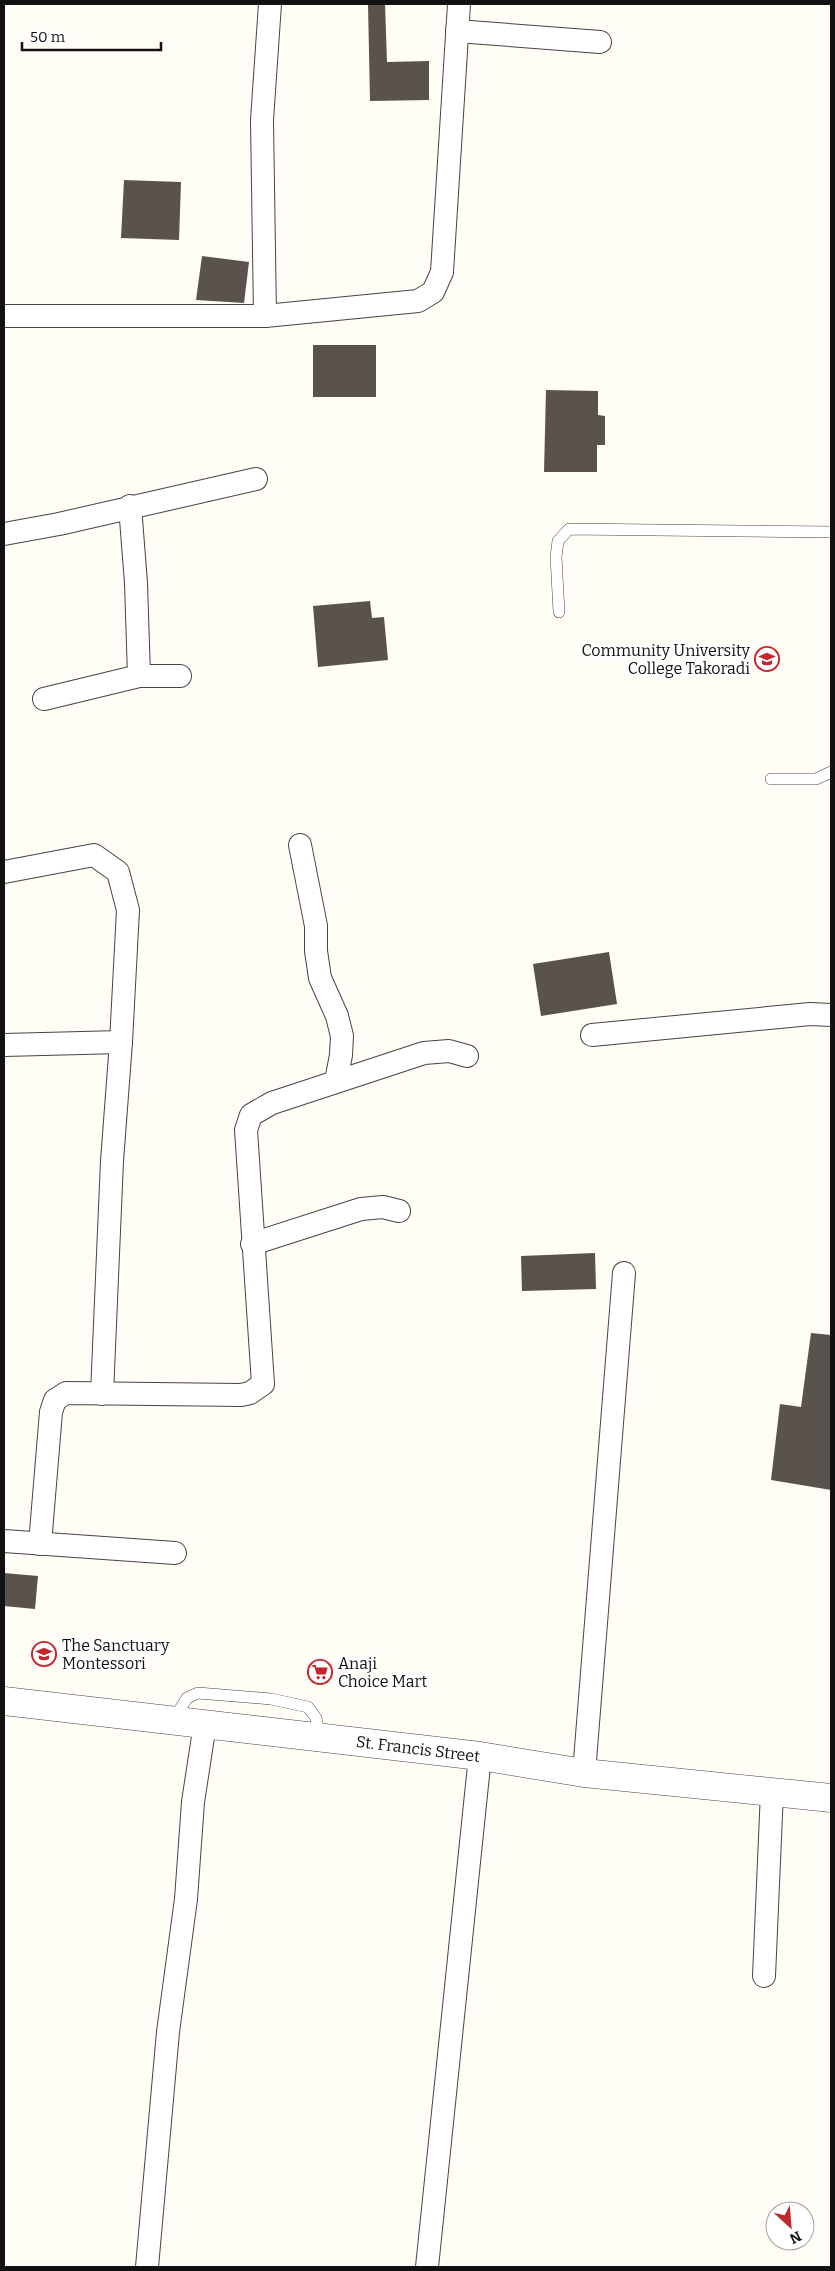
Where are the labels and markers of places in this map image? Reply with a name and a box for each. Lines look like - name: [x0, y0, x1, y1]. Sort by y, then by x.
- place label: Community University College Takoradi: [581, 641, 751, 678]
- school or university icon: Community University College Takoradi: [754, 646, 780, 672]
- place label: The Sanctuary Montessori: [62, 1636, 170, 1673]
- school or university icon: The Sanctuary Montessori: [31, 1641, 57, 1667]
- place label: Anaji Choice Mart: [338, 1654, 427, 1691]
- supermarket icon: Anaji Choice Mart: [307, 1659, 333, 1685]

